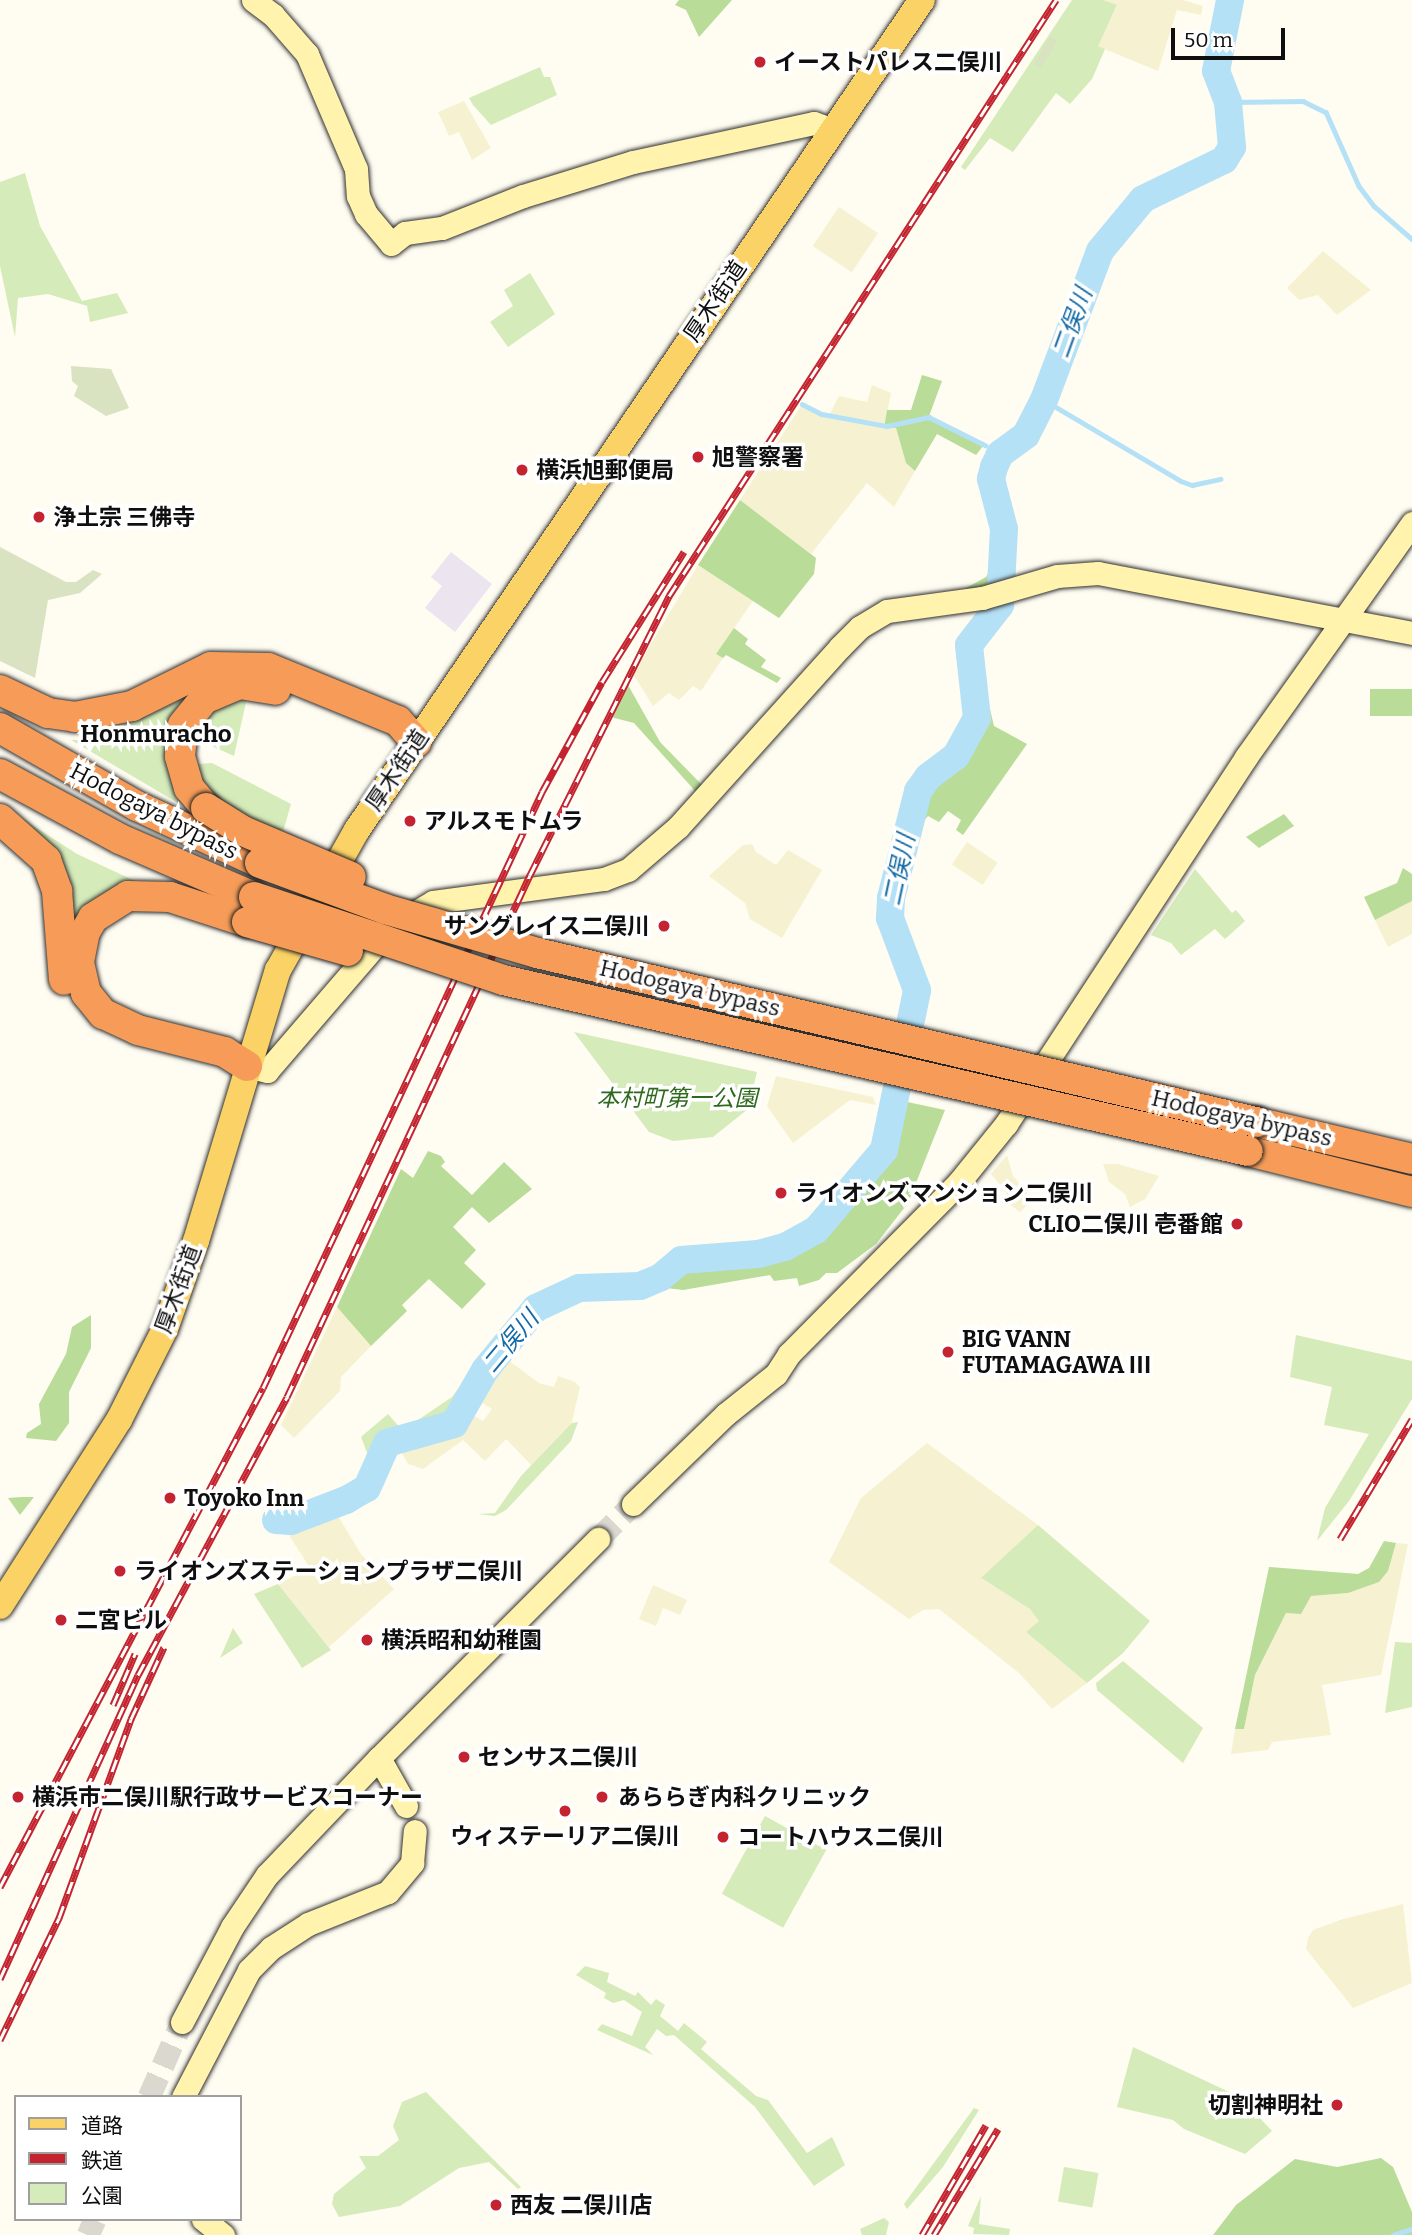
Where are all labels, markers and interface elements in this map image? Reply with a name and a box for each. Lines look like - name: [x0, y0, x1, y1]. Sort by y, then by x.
- scale bar: [1174, 14, 1288, 58]
- text: 50 m: [1184, 27, 1233, 53]
- place label: イーストパレス二俣川: [774, 48, 1004, 76]
- marker: イーストパレス二俣川: [752, 54, 768, 70]
- street label: 厚木街道: [678, 255, 752, 347]
- water label: 二俣川: [1047, 284, 1099, 362]
- place label: 旭警察署: [712, 443, 804, 471]
- marker: 旭警察署: [690, 449, 706, 465]
- place label: 横浜旭郵便局: [536, 456, 674, 484]
- marker: 横浜旭郵便局: [514, 462, 530, 478]
- place label: 浄土宗 三佛寺: [53, 503, 195, 531]
- marker: 浄土宗 三佛寺: [31, 509, 47, 525]
- district label: Honmuracho: [80, 721, 232, 749]
- street label: 厚木街道: [360, 724, 434, 816]
- street label: Hodogaya bypass: [66, 757, 242, 865]
- place label: アルスモトムラ: [424, 807, 585, 835]
- marker: アルスモトムラ: [402, 813, 418, 829]
- water label: 二俣川: [878, 832, 922, 908]
- place label: サングレイス二俣川: [443, 912, 650, 940]
- marker: サングレイス二俣川: [656, 918, 672, 934]
- street label: Hodogaya bypass: [597, 954, 783, 1022]
- park label: 本村町第一公園: [597, 1084, 757, 1112]
- street label: Hodogaya bypass: [1149, 1084, 1335, 1152]
- place label: ライオンズマンション二俣川: [795, 1179, 1094, 1207]
- marker: ライオンズマンション二俣川: [773, 1185, 789, 1201]
- place label: CLIO二俣川 壱番館: [1028, 1210, 1223, 1238]
- marker: CLIO二俣川 壱番館: [1229, 1216, 1245, 1232]
- street label: 厚木街道: [149, 1241, 207, 1337]
- water label: 二俣川: [477, 1305, 545, 1379]
- place label: BIG VANN FUTAMAGAWA Ⅲ: [962, 1325, 1151, 1379]
- marker: BIG VANN FUTAMAGAWA Ⅲ: [940, 1344, 956, 1360]
- place label: Toyoko Inn: [184, 1484, 304, 1512]
- marker: Toyoko Inn: [162, 1490, 178, 1506]
- place label: ライオンズステーションプラザ二俣川: [134, 1557, 525, 1585]
- marker: ライオンズステーションプラザ二俣川: [112, 1563, 128, 1579]
- place label: 二宮ビル: [75, 1606, 167, 1634]
- marker: 二宮ビル: [53, 1612, 69, 1628]
- place label: 横浜昭和幼稚園: [381, 1626, 542, 1654]
- marker: 横浜昭和幼稚園: [359, 1632, 375, 1648]
- place label: センサス二俣川: [478, 1743, 639, 1771]
- marker: センサス二俣川: [456, 1749, 472, 1765]
- place label: 横浜市二俣川駅行政サービスコーナー: [32, 1783, 423, 1811]
- place label: あららぎ内科クリニック: [618, 1783, 871, 1811]
- marker: あららぎ内科クリニック: [592, 1787, 612, 1807]
- marker: 横浜市二俣川駅行政サービスコーナー: [10, 1789, 26, 1805]
- marker: ウィステーリア二俣川: [557, 1803, 573, 1819]
- place label: ウィステーリア二俣川: [450, 1822, 680, 1850]
- place label: コートハウス二俣川: [737, 1823, 944, 1851]
- marker: コートハウス二俣川: [715, 1829, 731, 1845]
- place label: 切割神明社: [1208, 2091, 1323, 2119]
- legend: [14, 2095, 242, 2221]
- marker: 切割神明社: [1329, 2097, 1345, 2113]
- text: 道路: [81, 2113, 123, 2139]
- text: 鉄道: [81, 2148, 123, 2174]
- text: 公園: [81, 2183, 123, 2209]
- place label: 西友 二俣川店: [510, 2191, 652, 2219]
- marker: 西友 二俣川店: [488, 2197, 504, 2213]

